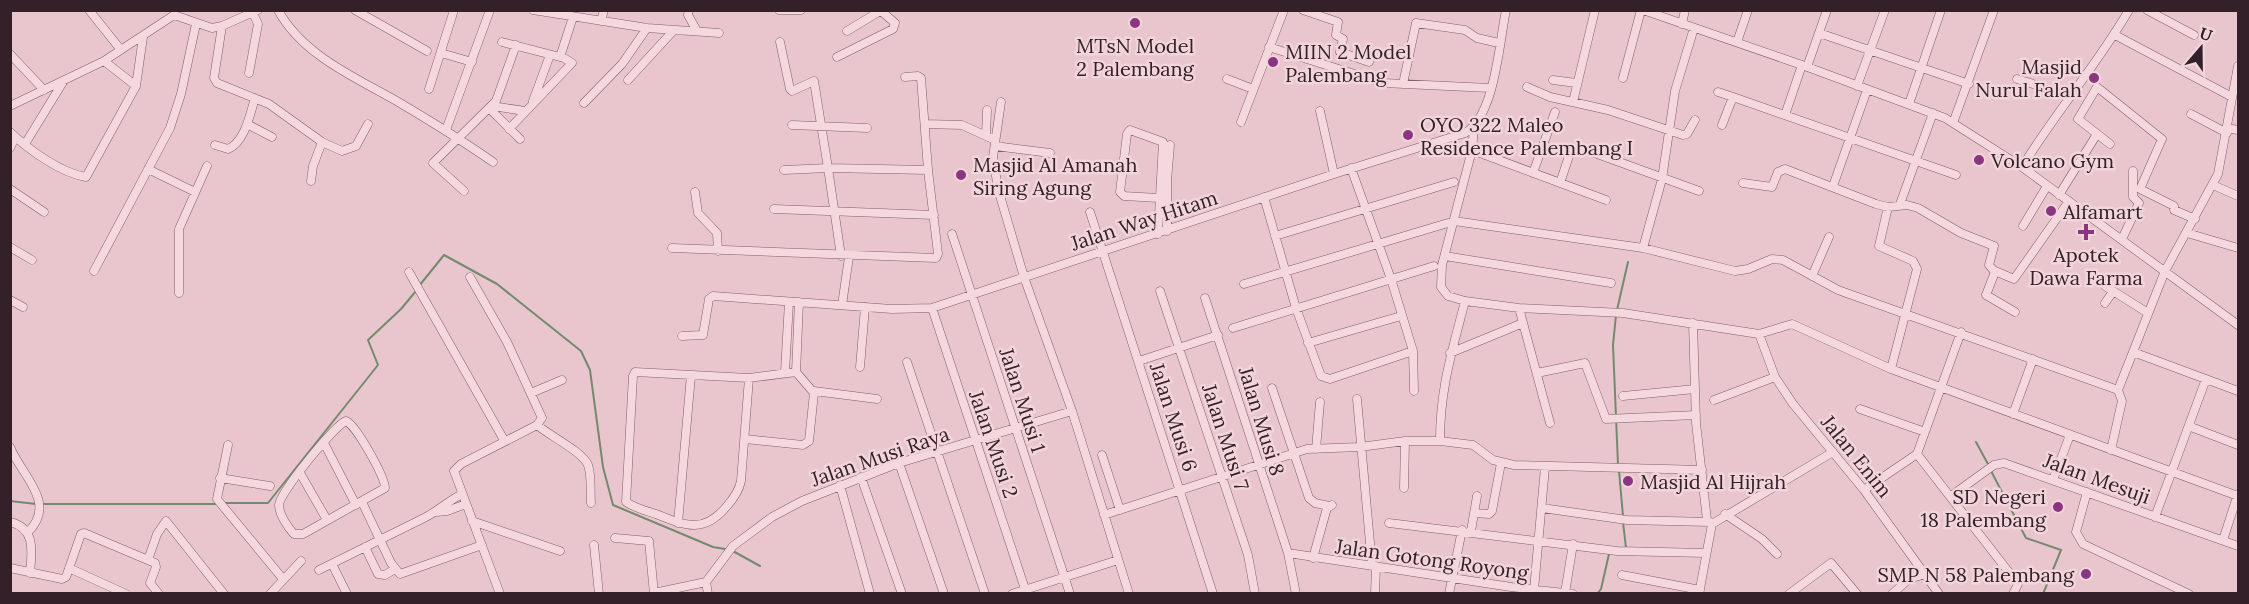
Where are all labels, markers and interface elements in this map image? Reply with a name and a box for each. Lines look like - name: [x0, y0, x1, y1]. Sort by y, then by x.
- marker: MTsN Model 2 Palembang: [1128, 16, 1142, 30]
- north arrow: [2171, 18, 2231, 78]
- text: U: [2197, 22, 2215, 45]
- place label: MTsN Model 2 Palembang: [1076, 33, 1195, 81]
- place label: MIIN 2 Model Palembang: [1285, 39, 1411, 87]
- place label: Masjid Nurul Falah: [1975, 54, 2082, 102]
- marker: MIIN 2 Model Palembang: [1266, 55, 1280, 69]
- marker: Masjid Nurul Falah: [2087, 71, 2101, 85]
- place label: OYO 322 Maleo Residence Palembang I: [1420, 112, 1633, 160]
- marker: OYO 322 Maleo Residence Palembang I: [1401, 128, 1415, 142]
- place label: Volcano Gym: [1990, 148, 2114, 173]
- place label: Masjid Al Amanah Siring Agung: [973, 152, 1137, 200]
- marker: Volcano Gym: [1972, 153, 1986, 167]
- marker: Masjid Al Amanah Siring Agung: [954, 168, 968, 182]
- street label: Jalan Way Hitam: [1066, 184, 1221, 256]
- place label: Alfamart: [2062, 199, 2143, 224]
- marker: Alfamart: [2044, 204, 2058, 218]
- marker: Apotek Dawa Farma: [2079, 225, 2093, 239]
- place label: Apotek Dawa Farma: [2029, 242, 2143, 290]
- street label: Jalan Musi 1: [994, 344, 1052, 455]
- street label: Jalan Musi 6: [1144, 359, 1203, 474]
- street label: Jalan Musi 8: [1233, 363, 1290, 478]
- street label: Jalan Musi 7: [1197, 380, 1255, 493]
- street label: Jalan Musi 2: [964, 386, 1024, 501]
- street label: Jalan Enim: [1816, 409, 1898, 502]
- street label: Jalan Musi Raya: [807, 421, 952, 492]
- street label: Jalan Mesuji: [2039, 447, 2154, 509]
- place label: Masjid Al Hijrah: [1640, 469, 1786, 494]
- marker: Masjid Al Hijrah: [1621, 474, 1635, 488]
- place label: SD Negeri 18 Palembang: [1921, 484, 2047, 532]
- marker: SD Negeri 18 Palembang: [2051, 500, 2065, 514]
- street label: Jalan Gotong Royong: [1333, 533, 1531, 585]
- place label: SMP N 58 Palembang: [1877, 562, 2075, 587]
- marker: SMP N 58 Palembang: [2079, 567, 2093, 581]

